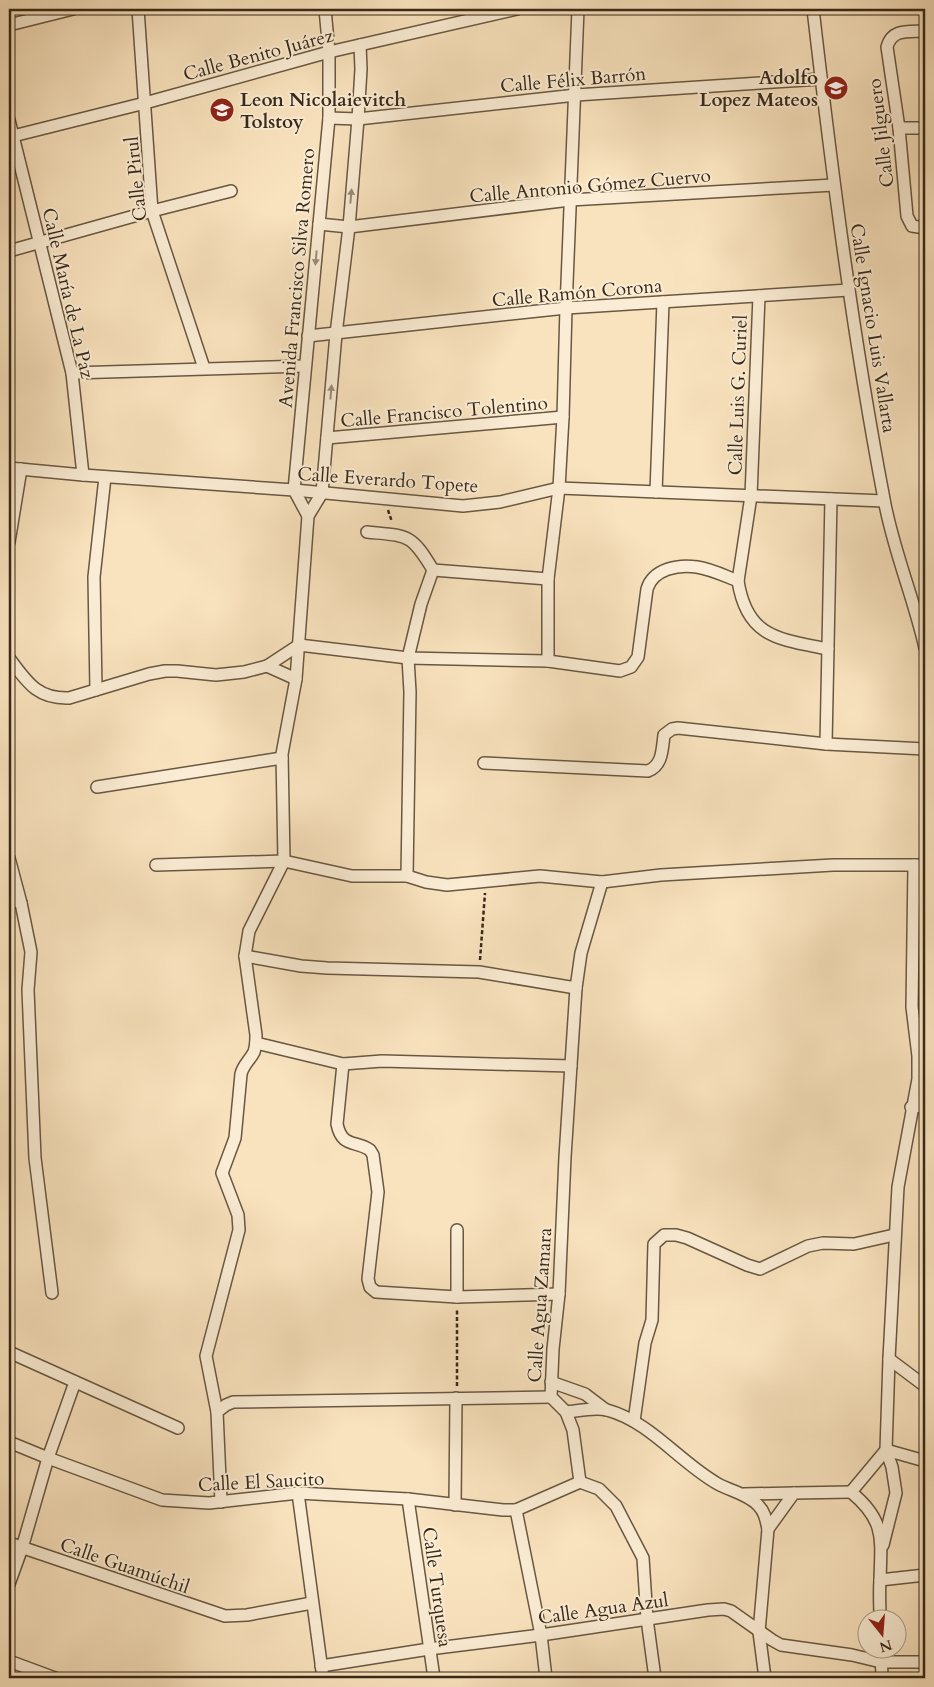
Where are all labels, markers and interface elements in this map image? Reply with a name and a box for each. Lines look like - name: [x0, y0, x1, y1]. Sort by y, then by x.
- street label: Calle Benito Juárez: [180, 22, 337, 87]
- street label: Calle Félix Barrón: [499, 61, 647, 99]
- place label: Adolfo Lopez Mateos: [699, 65, 818, 113]
- school or university icon: Adolfo Lopez Mateos: [823, 75, 849, 101]
- street label: Calle Jilguero: [861, 77, 901, 189]
- place label: Leon Nicolaievitch Tolstoy: [240, 87, 406, 135]
- school or university icon: Leon Nicolaievitch Tolstoy: [209, 97, 235, 123]
- street label: Calle Pirul: [119, 135, 153, 222]
- street label: Avenida Francisco Silva Romero: [273, 147, 321, 409]
- street label: Calle Antonio Gómez Cuervo: [468, 162, 712, 210]
- one-way arrow: [347, 188, 355, 204]
- street label: Calle María de La Paz: [36, 205, 100, 382]
- street label: Calle Ignacio Luis Vallarta: [844, 222, 902, 435]
- one-way arrow: [311, 250, 319, 266]
- street label: Calle Ramón Corona: [491, 273, 663, 313]
- street label: Calle Luis G. Curiel: [722, 314, 754, 476]
- one-way arrow: [327, 384, 335, 400]
- street label: Calle Francisco Tolentino: [339, 390, 549, 434]
- street label: Calle Everardo Topete: [297, 461, 479, 499]
- street label: Calle Agua Zamara: [522, 1227, 558, 1383]
- street label: Calle El Saucito: [197, 1466, 325, 1498]
- street label: Calle Turquesa: [416, 1525, 458, 1649]
- street label: Calle Guamúchil: [56, 1532, 193, 1600]
- street label: Calle Agua Azul: [536, 1587, 670, 1631]
- north arrow: [856, 1610, 906, 1660]
- text: N: [877, 1635, 894, 1657]

